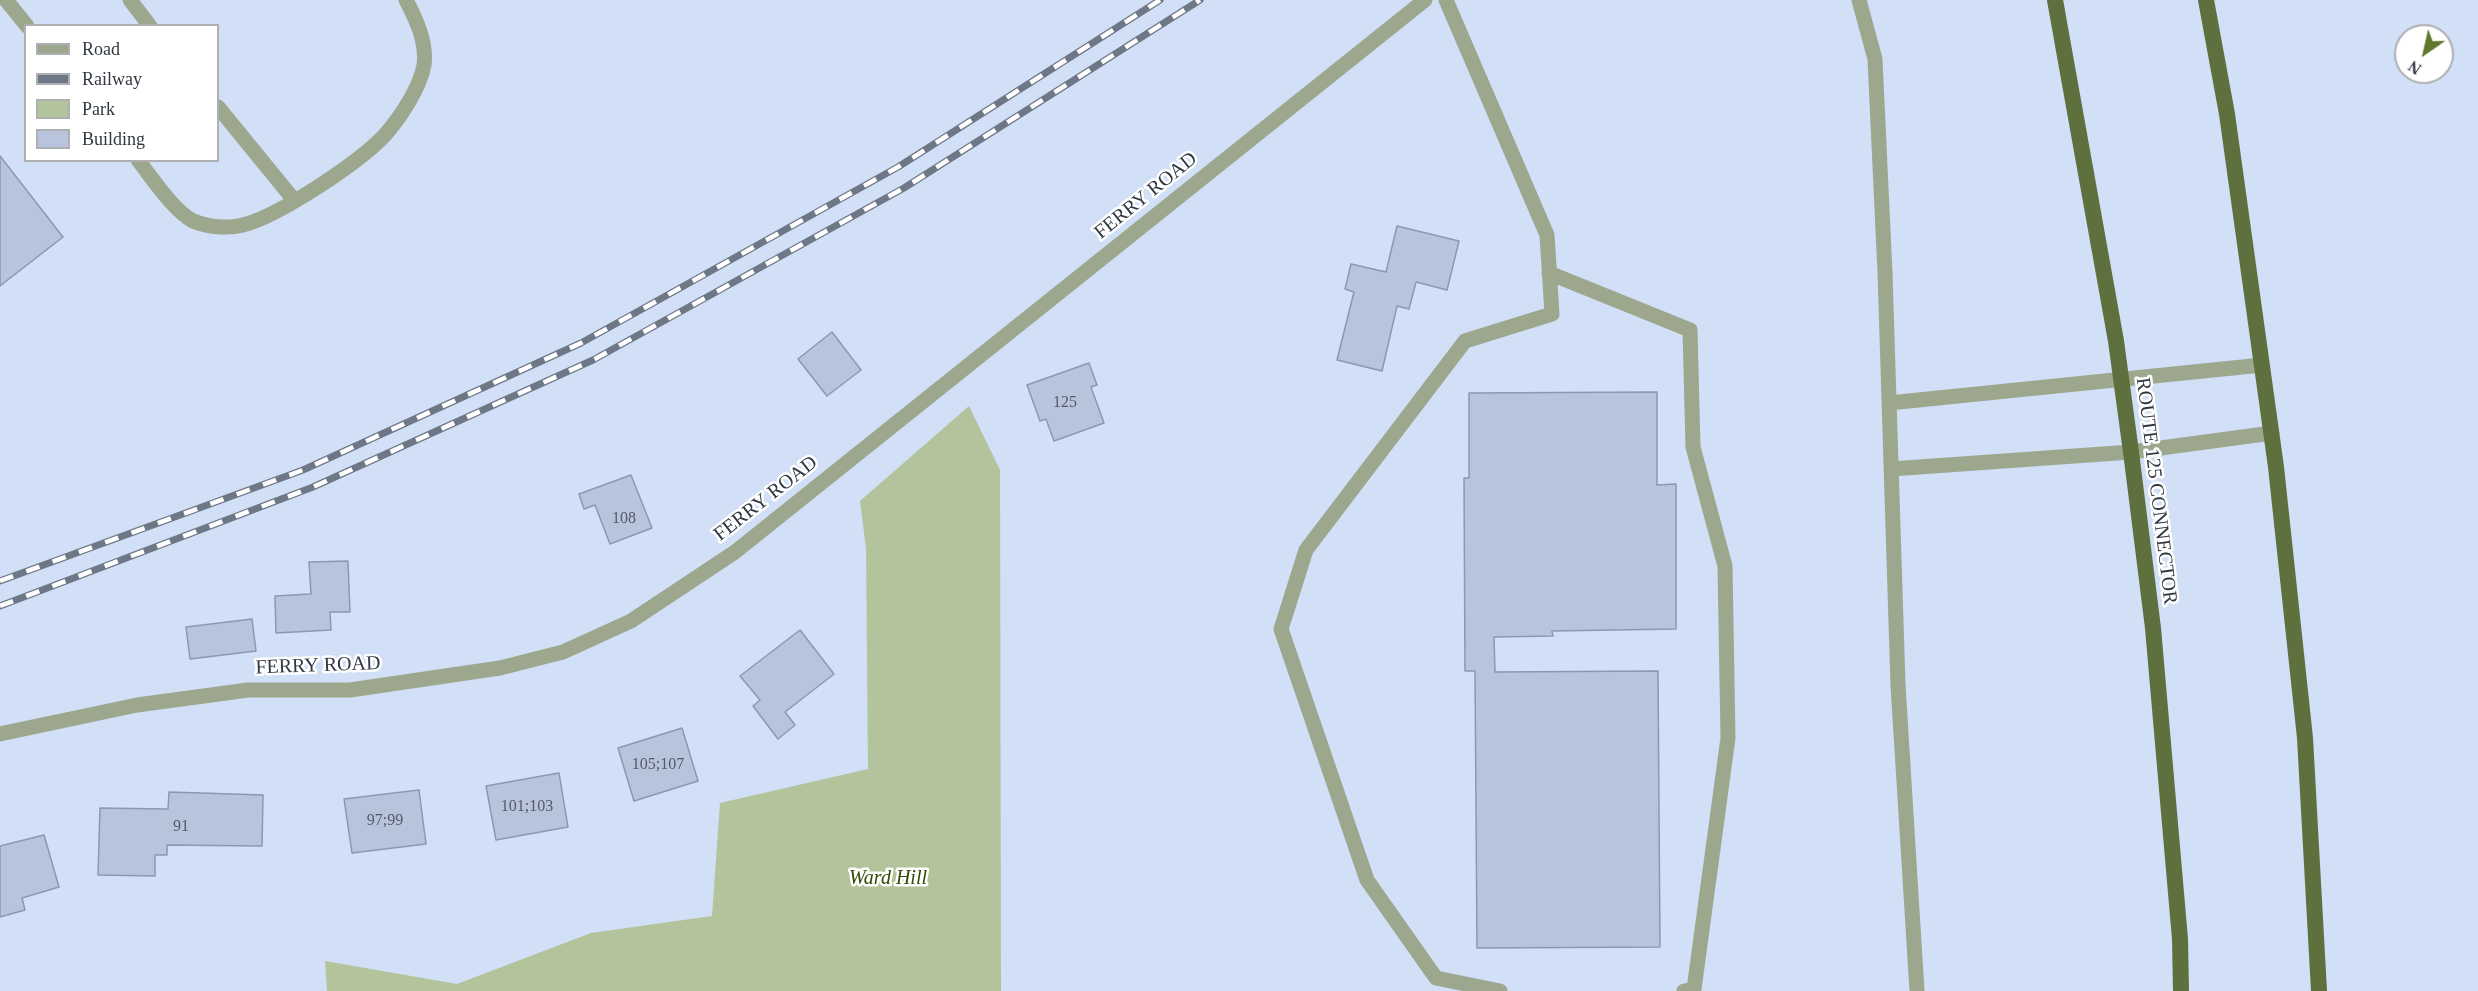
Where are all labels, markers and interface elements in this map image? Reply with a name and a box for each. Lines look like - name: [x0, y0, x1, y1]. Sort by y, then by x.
- legend: [24, 24, 219, 162]
- north arrow: [2394, 24, 2454, 84]
- text: Road: [82, 39, 120, 59]
- text: N: [2405, 57, 2424, 78]
- text: Railway: [82, 69, 142, 89]
- text: Park: [82, 99, 115, 119]
- text: Building: [82, 129, 145, 149]
- street label: FERRY ROAD: [1090, 147, 1202, 245]
- street label: ROUTE 125 CONNECTOR: [2130, 376, 2182, 606]
- house number: 125: [1053, 393, 1077, 413]
- street label: FERRY ROAD: [709, 451, 823, 547]
- house number: 108: [612, 509, 636, 529]
- street label: FERRY ROAD: [255, 652, 381, 680]
- house number: 105;107: [632, 755, 684, 775]
- house number: 101;103: [501, 797, 553, 817]
- house number: 97;99: [367, 811, 403, 831]
- house number: 91: [173, 817, 189, 837]
- park label: Ward Hill: [849, 867, 927, 891]

